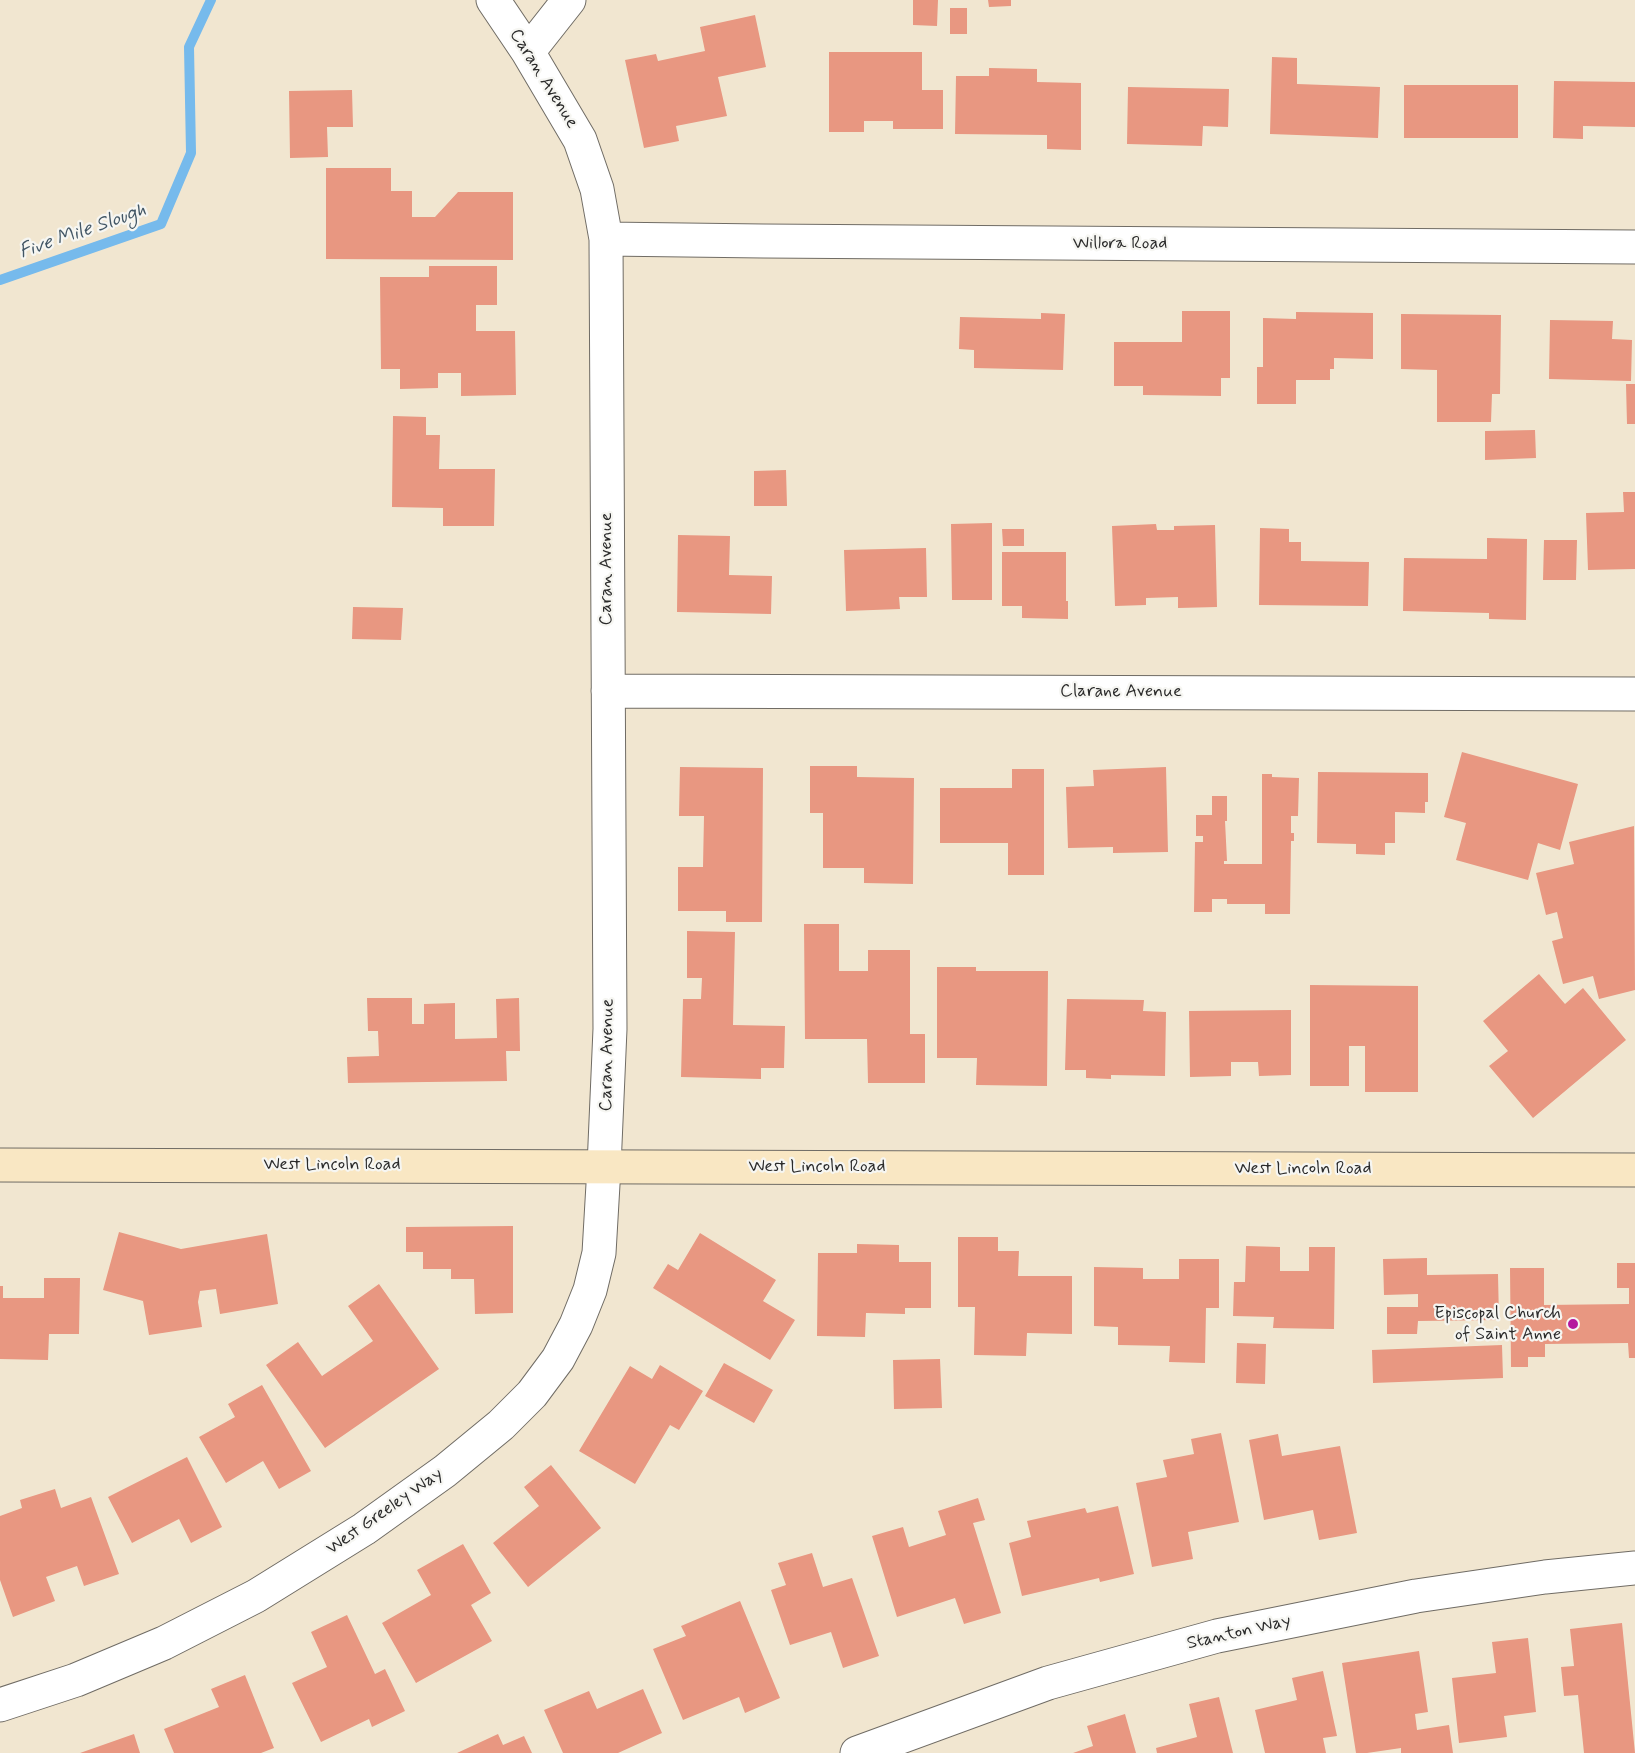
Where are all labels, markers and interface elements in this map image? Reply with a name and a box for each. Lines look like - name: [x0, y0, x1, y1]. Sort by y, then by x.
- street label: Caran Avenue: [504, 25, 582, 133]
- water label: Five Mile Slough: [16, 199, 150, 265]
- street label: Willora Road: [1073, 233, 1167, 255]
- street label: Caran Avenue: [596, 512, 618, 626]
- street label: Clarane Avenue: [1060, 681, 1182, 703]
- street label: Caran Avenue: [596, 998, 620, 1112]
- street label: West Lincoln Road: [264, 1154, 400, 1176]
- street label: West Lincoln Road: [749, 1156, 885, 1178]
- street label: West Lincoln Road: [1235, 1158, 1371, 1180]
- place label: Episcopal Church of Saint Anne: [1434, 1303, 1561, 1346]
- marker: Episcopal Church of Saint Anne: [1566, 1317, 1580, 1331]
- street label: West Greeley Way: [323, 1464, 447, 1560]
- street label: Stanton Way: [1185, 1611, 1293, 1655]

